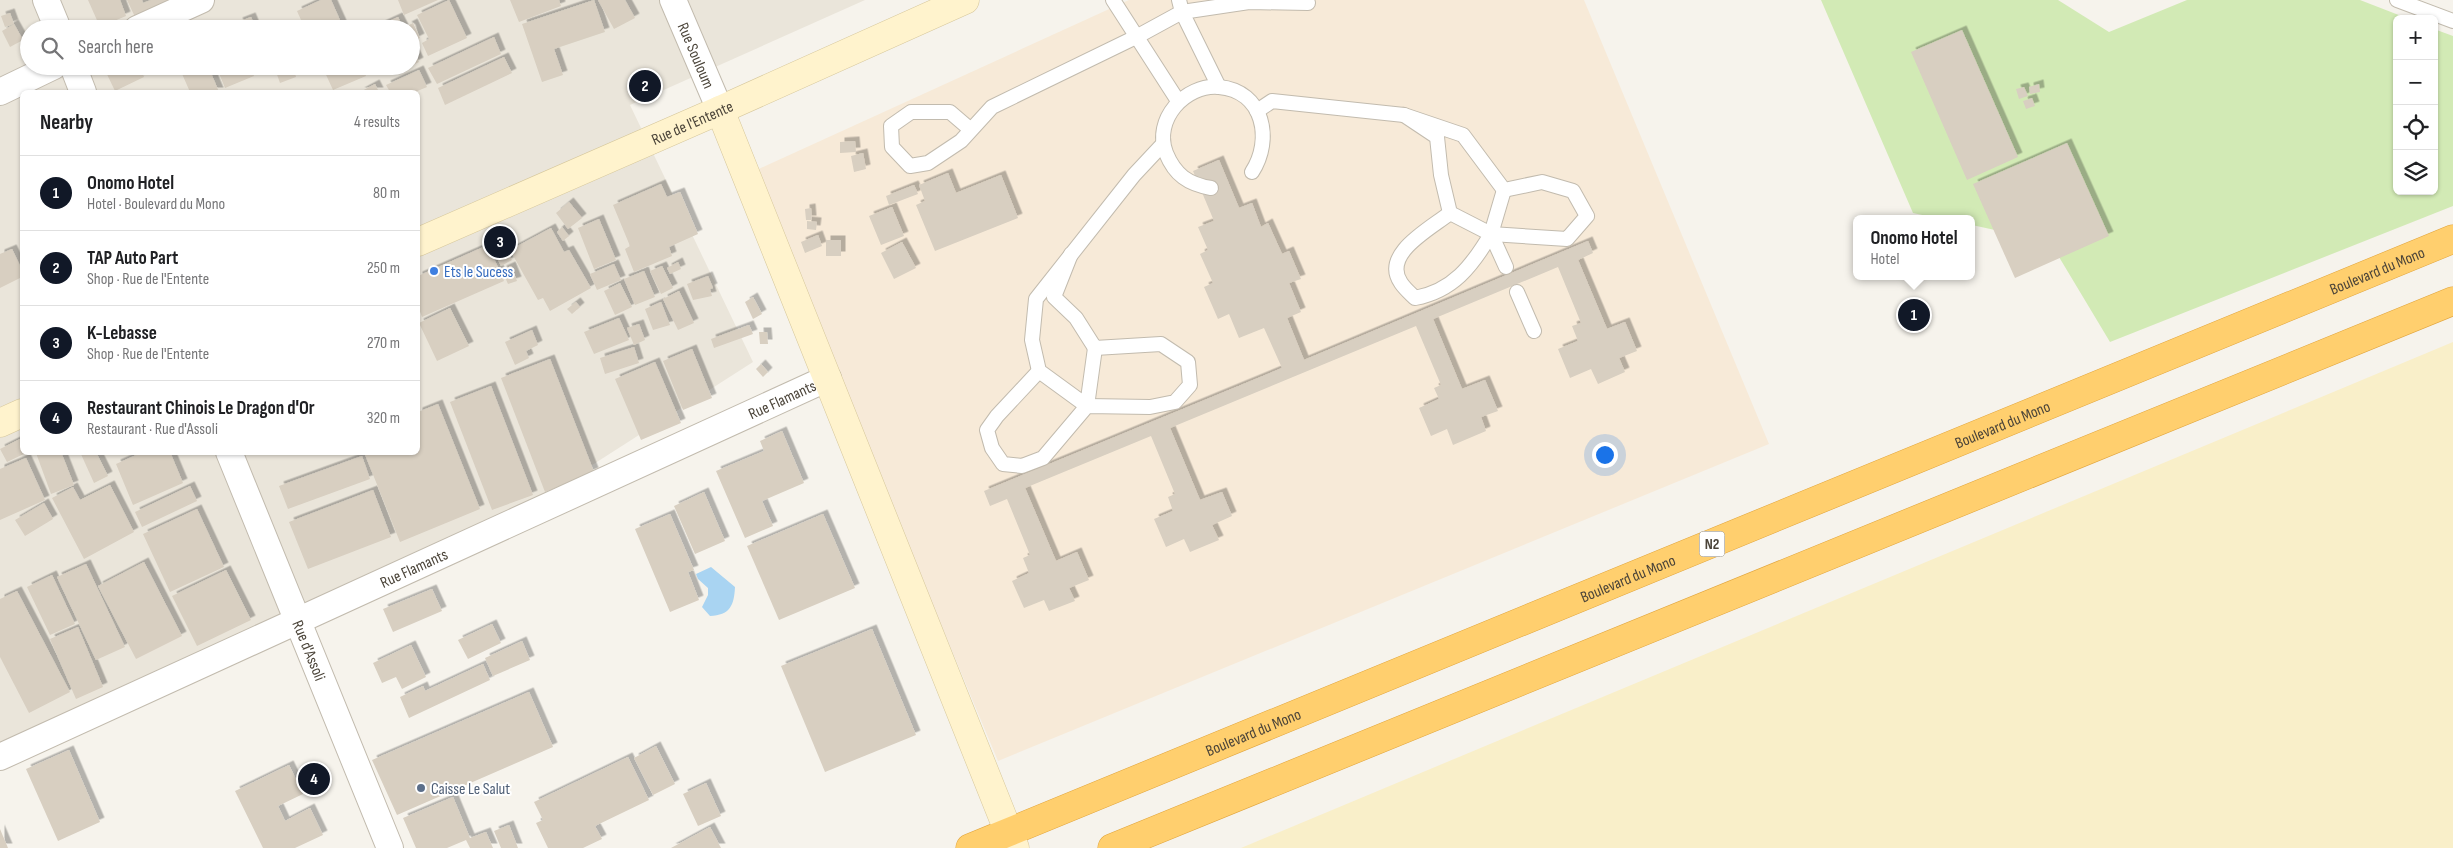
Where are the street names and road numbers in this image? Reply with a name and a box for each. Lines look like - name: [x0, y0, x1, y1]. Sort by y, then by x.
- street label: Rue Souloum: [673, 20, 718, 92]
- street label: Rue de l'Entente: [649, 97, 736, 150]
- street label: Boulevard du Mono: [2327, 244, 2428, 300]
- street label: Rue Flamants: [746, 377, 820, 424]
- street label: Boulevard du Mono: [1953, 397, 2053, 453]
- road number: N2: [1700, 532, 1724, 556]
- street label: Rue Flamants: [378, 545, 451, 593]
- street label: Boulevard du Mono: [1578, 551, 1679, 607]
- street label: Rue d'Assoli: [287, 618, 329, 684]
- street label: Boulevard du Mono: [1203, 705, 1304, 761]

